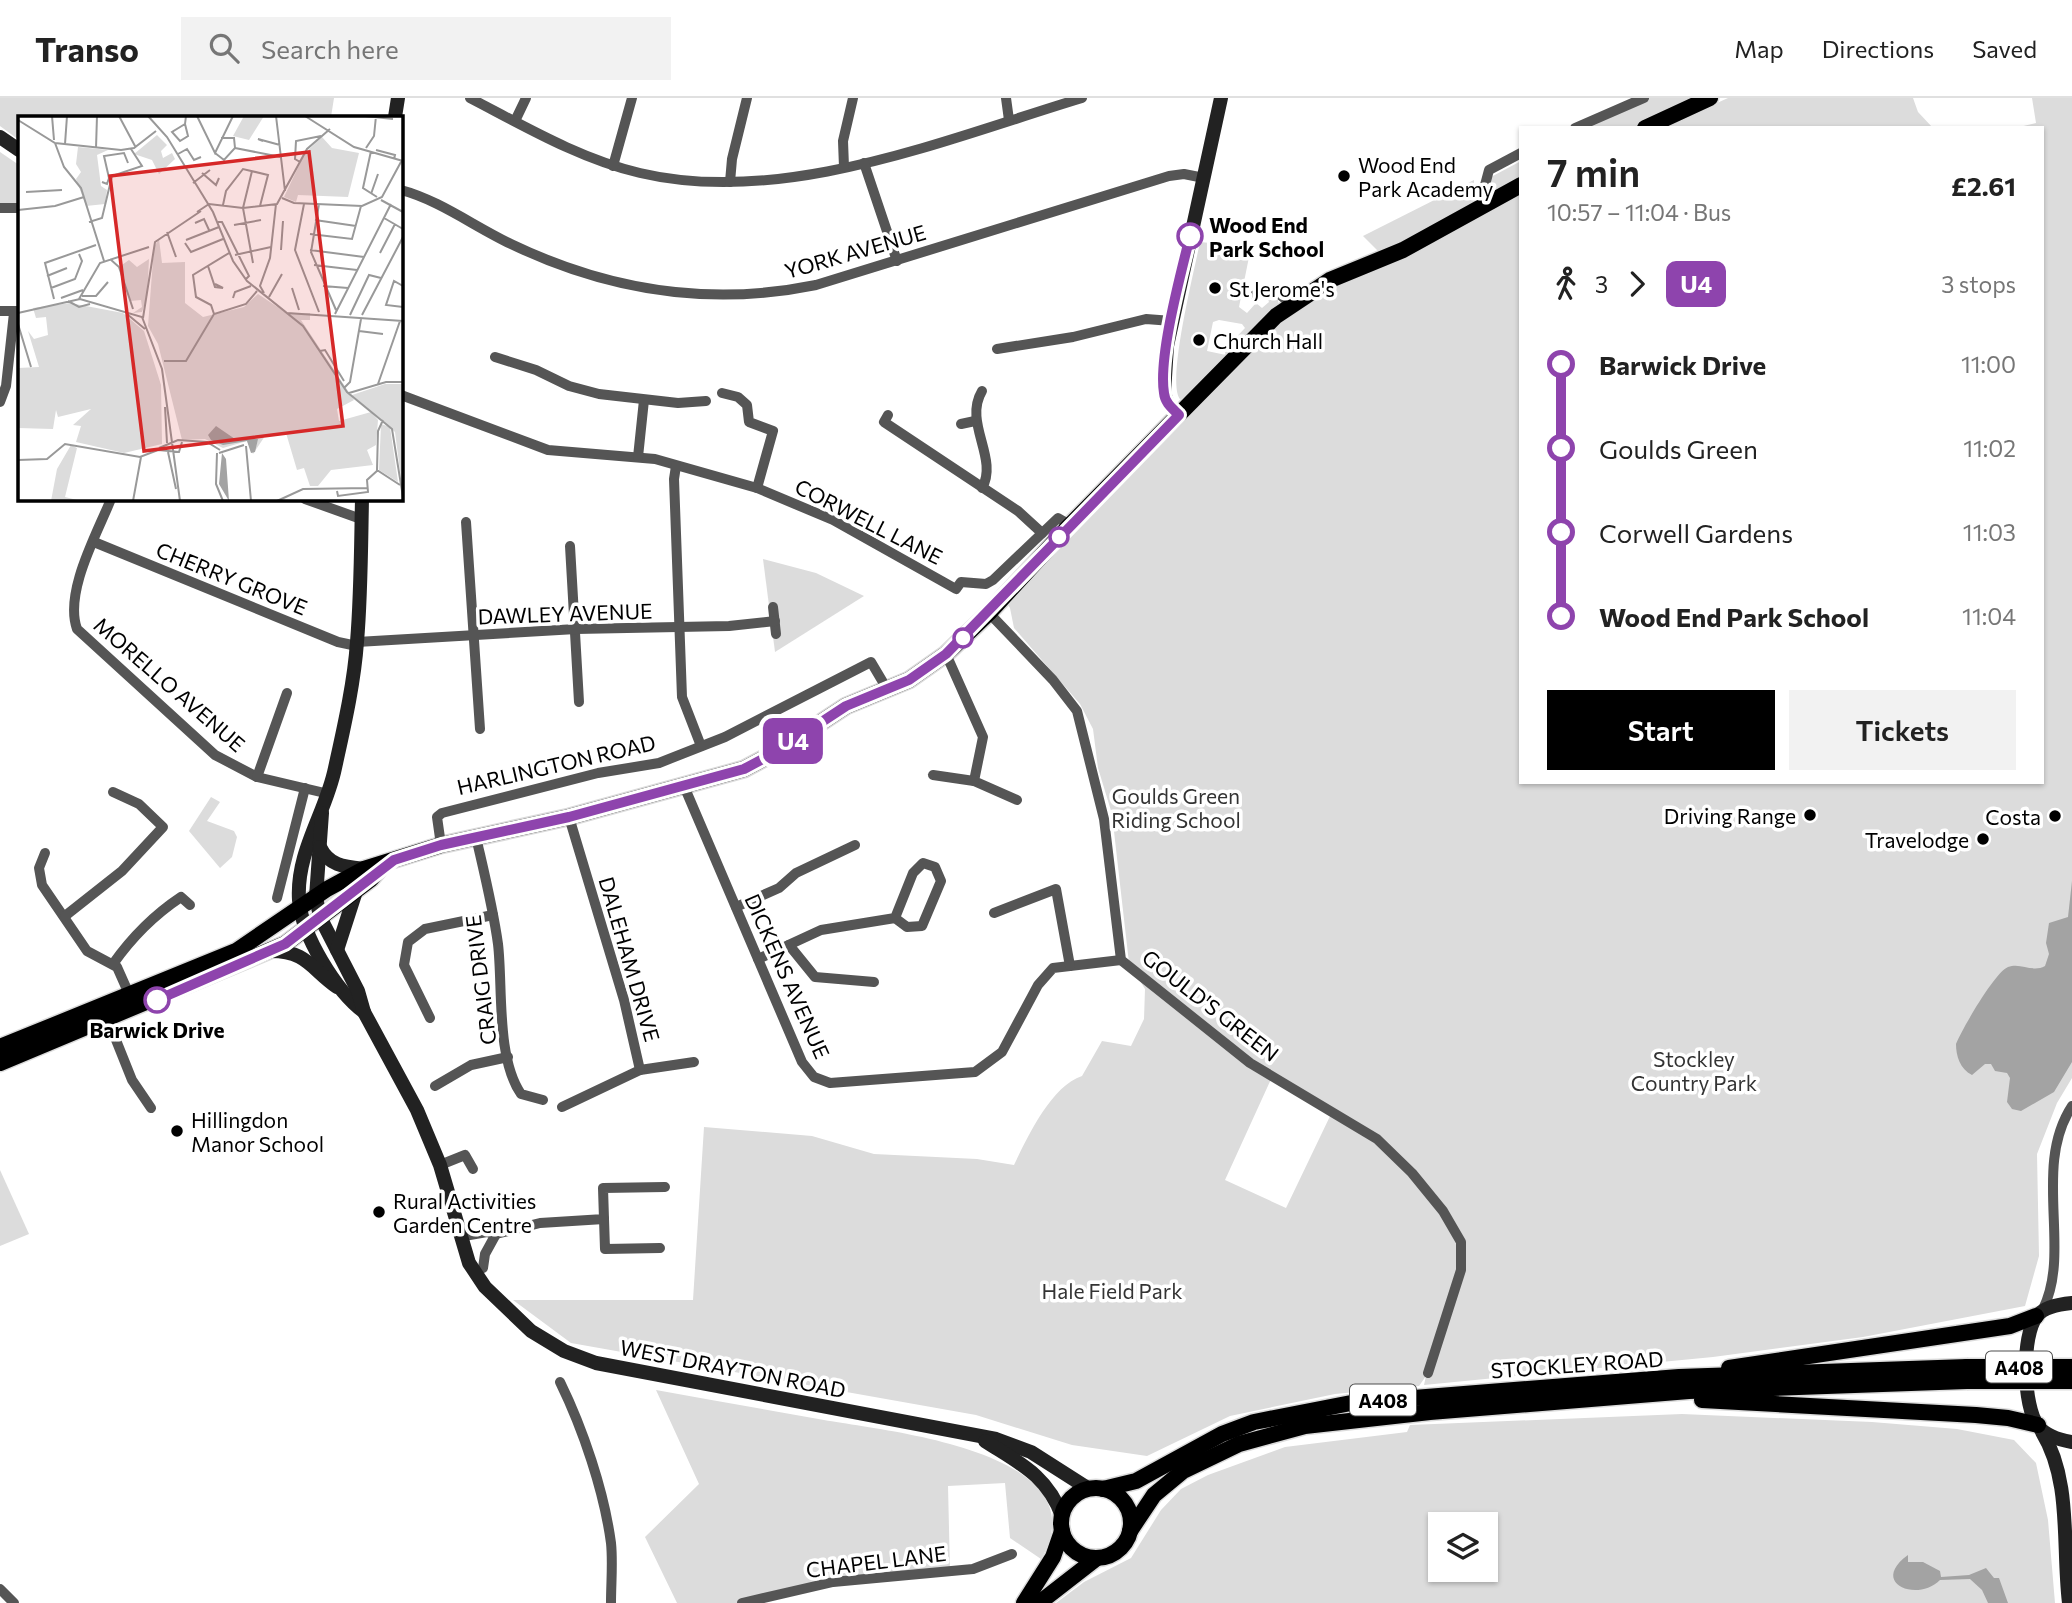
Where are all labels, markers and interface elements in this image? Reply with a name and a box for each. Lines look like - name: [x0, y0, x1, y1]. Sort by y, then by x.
- search box: [181, 17, 671, 80]
- text: Transo: [35, 28, 139, 69]
- icon: search: [205, 29, 243, 67]
- text: Search here: [261, 33, 399, 64]
- text: Map: [1734, 34, 1784, 63]
- text: Directions: [1822, 34, 1934, 63]
- text: Saved: [1972, 34, 2037, 63]
- inset map: [18, 116, 402, 500]
- text: 7 min: [1547, 148, 1640, 195]
- place label: Wood End Park Academy: [1358, 152, 1494, 201]
- marker: Wood End Park Academy: [1336, 168, 1352, 184]
- text: £2.61: [1951, 170, 2016, 201]
- text: 10:57 – 11:04 · Bus: [1547, 198, 1731, 226]
- place label: Wood End Park School: [1209, 212, 1324, 261]
- street label: YORK AVENUE: [782, 219, 928, 283]
- marker: Wood End Park School: [1177, 223, 1203, 249]
- icon: walk: [1547, 265, 1585, 303]
- icon: forward: [1618, 265, 1656, 303]
- text: U4: [1680, 269, 1712, 298]
- text: 3: [1595, 270, 1608, 298]
- text: 3 stops: [1941, 270, 2016, 298]
- place label: St Jerome's: [1229, 276, 1335, 301]
- marker: St Jerome's: [1207, 280, 1223, 296]
- place label: Church Hall: [1213, 328, 1323, 353]
- marker: Church Hall: [1191, 332, 1207, 348]
- text: Barwick Drive: [1599, 349, 1766, 380]
- text: 11:00: [1961, 350, 2016, 378]
- text: Goulds Green: [1599, 433, 1758, 464]
- text: 11:02: [1963, 434, 2016, 462]
- street label: CORWELL LANE: [791, 473, 947, 569]
- text: Corwell Gardens: [1599, 517, 1793, 548]
- text: 11:03: [1963, 518, 2016, 546]
- unlabelled marker: [1049, 527, 1069, 547]
- street label: CHERRY GROVE: [153, 536, 311, 620]
- street label: DAWLEY AVENUE: [477, 597, 653, 629]
- text: Wood End Park School: [1599, 601, 1869, 632]
- text: 11:04: [1962, 602, 2016, 630]
- street label: MORELLO AVENUE: [89, 612, 251, 756]
- unlabelled marker: [953, 628, 973, 648]
- button: Start: [1547, 690, 1775, 770]
- button: Tickets: [1789, 690, 2016, 770]
- line badge: U4: [762, 718, 824, 764]
- text: U4: [777, 726, 809, 755]
- street label: HARLINGTON ROAD: [454, 729, 658, 799]
- park label: Goulds Green Riding School: [1111, 783, 1241, 832]
- place label: Driving Range: [1664, 803, 1796, 828]
- place label: Costa: [1985, 804, 2041, 829]
- marker: Driving Range: [1802, 807, 1818, 823]
- marker: Costa: [2047, 808, 2063, 824]
- place label: Travelodge: [1865, 827, 1969, 852]
- marker: Travelodge: [1975, 831, 1991, 847]
- street label: DALEHAM DRIVE: [594, 874, 666, 1044]
- street label: DICKENS AVENUE: [740, 890, 836, 1062]
- street label: CRAIG DRIVE: [460, 914, 500, 1046]
- street label: GOULD'S GREEN: [1138, 944, 1284, 1066]
- marker: Barwick Drive: [144, 987, 170, 1013]
- place label: Barwick Drive: [89, 1017, 225, 1042]
- park label: Stockley Country Park: [1631, 1046, 1757, 1095]
- place label: Hillingdon Manor School: [191, 1107, 324, 1156]
- marker: Hillingdon Manor School: [169, 1123, 185, 1139]
- place label: Rural Activities Garden Centre: [393, 1188, 536, 1237]
- marker: Rural Activities Garden Centre: [371, 1204, 387, 1220]
- park label: Hale Field Park: [1041, 1278, 1183, 1303]
- street label: WEST DRAYTON ROAD: [618, 1334, 848, 1402]
- street label: STOCKLEY ROAD: [1490, 1345, 1664, 1383]
- road number: A408: [1986, 1352, 2052, 1382]
- road number: A408: [1350, 1384, 1416, 1416]
- map controls: [1428, 1512, 1498, 1582]
- button: layers: [1428, 1512, 1498, 1582]
- street label: CHAPEL LANE: [804, 1540, 948, 1582]

